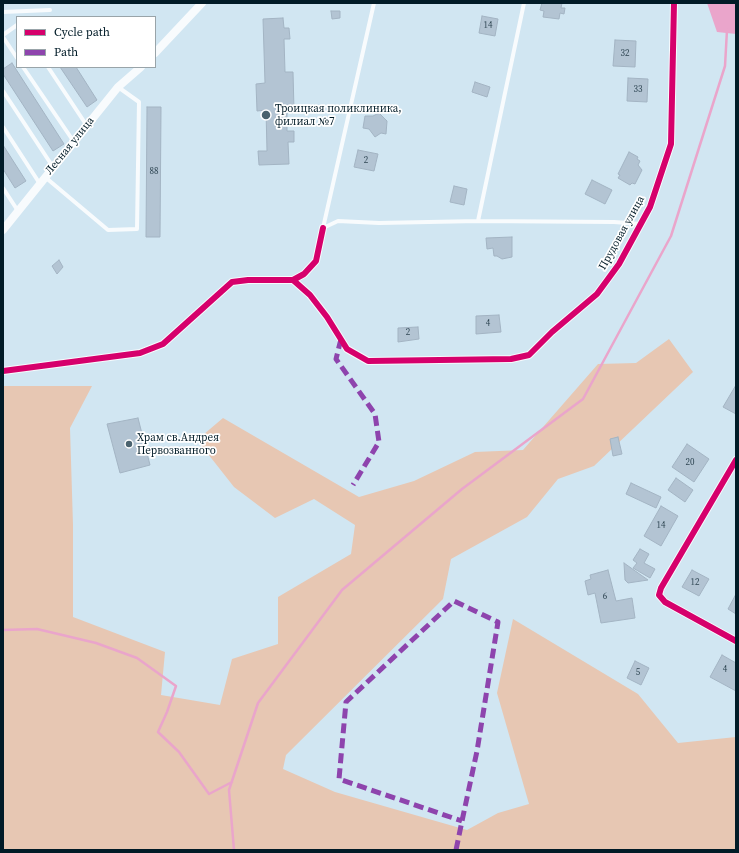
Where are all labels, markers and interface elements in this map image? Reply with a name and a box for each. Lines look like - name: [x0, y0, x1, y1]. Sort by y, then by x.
- legend: [16, 16, 156, 68]
- house number: 14: [484, 21, 492, 31]
- text: Cycle path: [54, 24, 110, 40]
- text: Path: [54, 44, 78, 60]
- house number: 32: [621, 49, 629, 59]
- house number: 33: [634, 85, 642, 95]
- place label: Троицкая поликлиника, филиал №7: [275, 102, 402, 128]
- marker: Троицкая поликлиника, филиал №7: [260, 109, 272, 121]
- street label: Лесная улица: [43, 115, 97, 177]
- house number: 2: [364, 156, 368, 166]
- house number: 88: [150, 167, 158, 177]
- street label: Прудовая улица: [596, 194, 648, 272]
- house number: 4: [486, 319, 490, 329]
- house number: 2: [406, 328, 410, 338]
- place label: Храм св.Андрея Первозванного: [137, 431, 219, 457]
- marker: Храм св.Андрея Первозванного: [124, 439, 134, 449]
- house number: 20: [686, 458, 694, 468]
- house number: 14: [657, 521, 665, 531]
- house number: 12: [691, 578, 699, 588]
- house number: 6: [603, 592, 607, 602]
- house number: 4: [723, 665, 727, 675]
- house number: 5: [636, 668, 640, 678]

